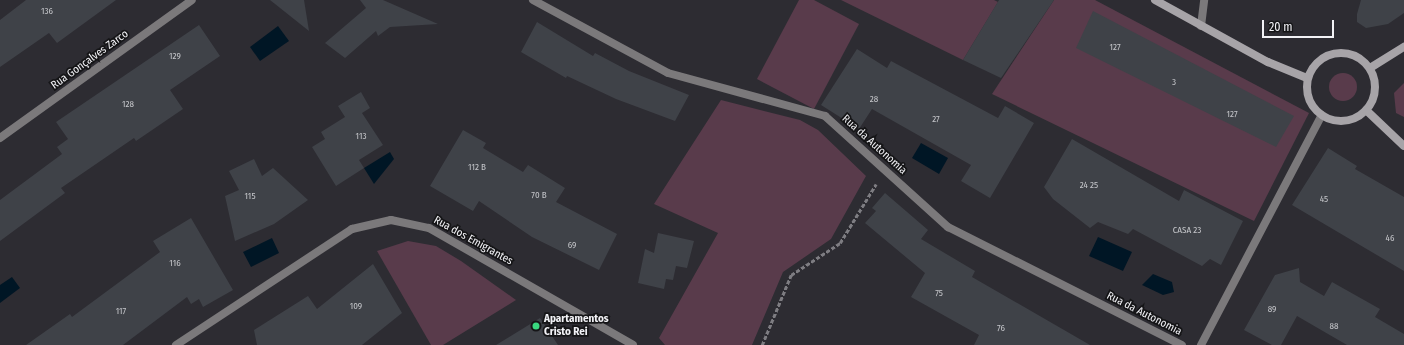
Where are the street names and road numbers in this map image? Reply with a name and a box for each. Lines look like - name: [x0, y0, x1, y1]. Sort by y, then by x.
- street label: Rua Gonçalves Zarco: [49, 28, 131, 92]
- street label: Rua da Autonomia: [839, 112, 909, 178]
- street label: Rua dos Emigrantes: [431, 214, 515, 268]
- street label: Rua da Autonomia: [1104, 289, 1184, 339]

